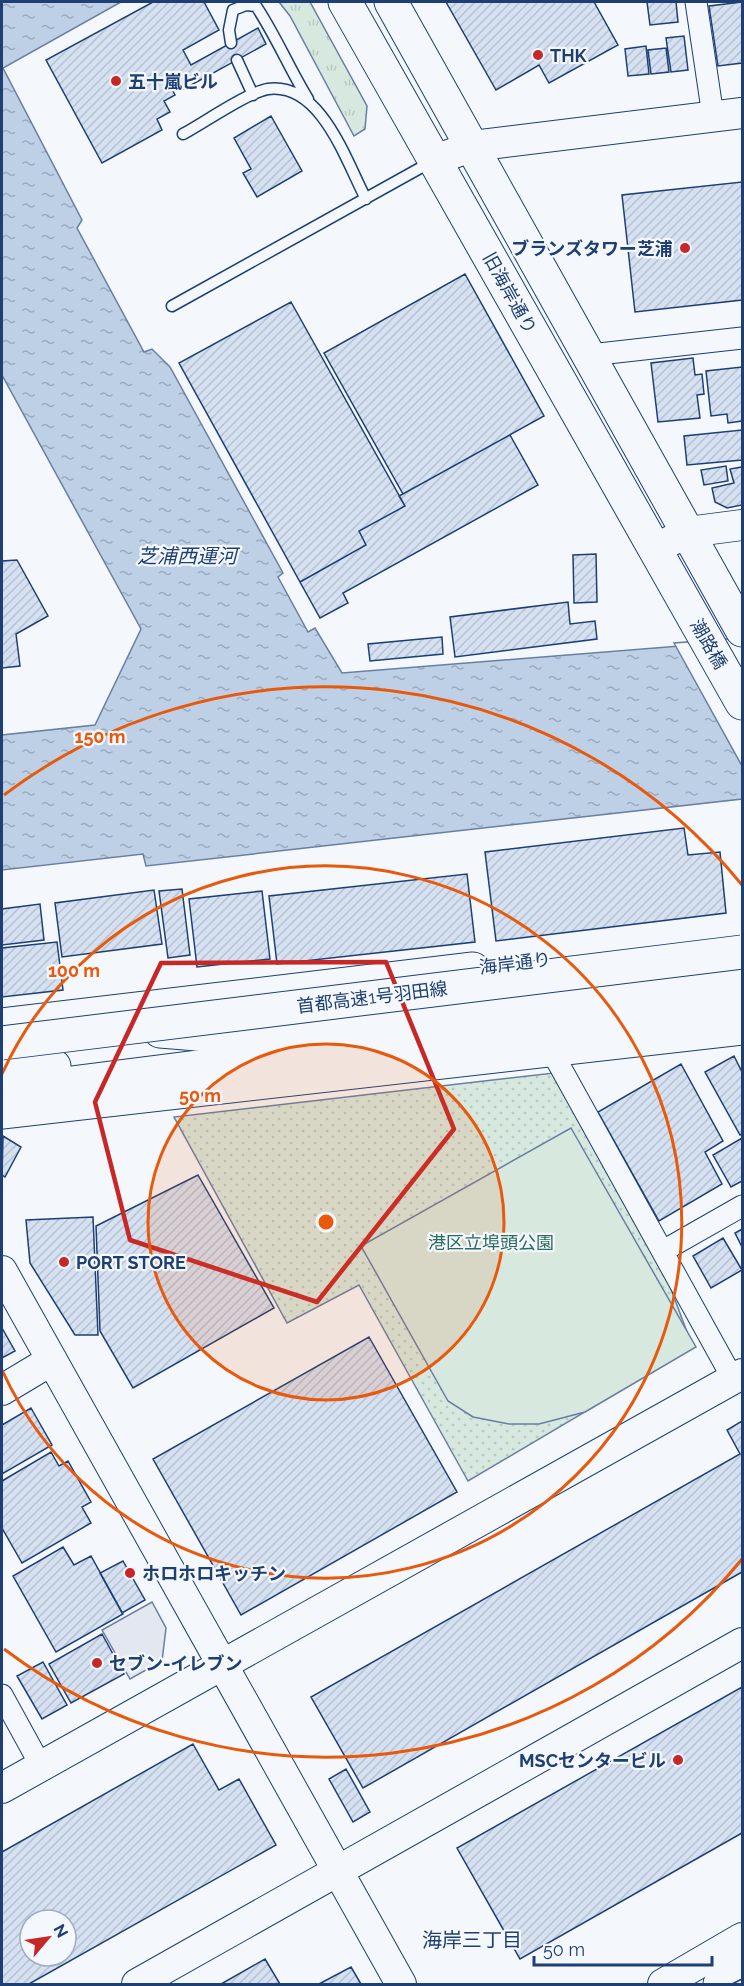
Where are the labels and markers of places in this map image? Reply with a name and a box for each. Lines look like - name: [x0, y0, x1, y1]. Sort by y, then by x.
- place label: THK: [550, 45, 588, 66]
- marker: THK: [531, 48, 545, 62]
- place label: 五十嵐ビル: [128, 71, 218, 92]
- marker: 五十嵐ビル: [109, 74, 123, 88]
- place label: ブランズタワー芝浦: [511, 238, 673, 259]
- marker: ブランズタワー芝浦: [678, 241, 692, 255]
- centre of rings: [316, 1212, 336, 1232]
- place label: PORT STORE: [76, 1252, 186, 1273]
- marker: PORT STORE: [57, 1255, 71, 1269]
- place label: ホロホロキッチン: [142, 1563, 286, 1584]
- marker: ホロホロキッチン: [123, 1566, 137, 1580]
- place label: セブン-イレブン: [109, 1653, 243, 1674]
- marker: セブン-イレブン: [90, 1656, 104, 1670]
- place label: MSCセンタービル: [519, 1750, 666, 1771]
- marker: MSCセンタービル: [671, 1753, 685, 1767]

